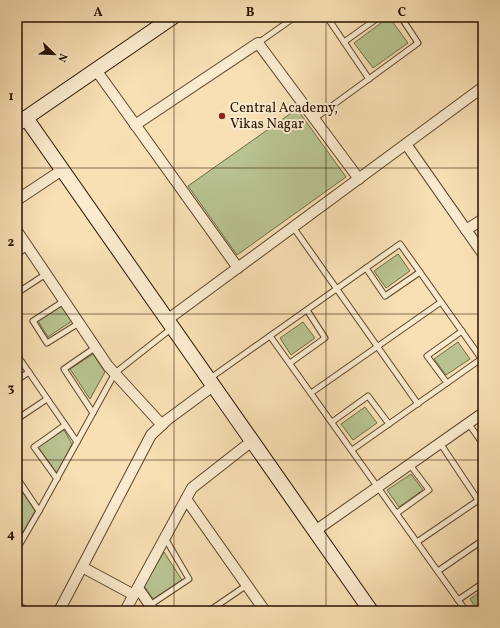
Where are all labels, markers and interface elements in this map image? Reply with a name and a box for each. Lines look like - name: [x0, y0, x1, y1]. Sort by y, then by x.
- text: A: [93, 4, 103, 22]
- text: B: [246, 4, 255, 22]
- text: C: [398, 4, 406, 22]
- north arrow: [34, 34, 74, 74]
- text: N: [53, 51, 70, 64]
- text: 1: [8, 88, 14, 106]
- place label: Central Academy, Vikas Nagar: [230, 99, 338, 134]
- marker: Central Academy, Vikas Nagar: [217, 111, 227, 121]
- text: 2: [8, 234, 15, 252]
- text: 3: [8, 380, 15, 398]
- text: 4: [7, 526, 15, 544]

